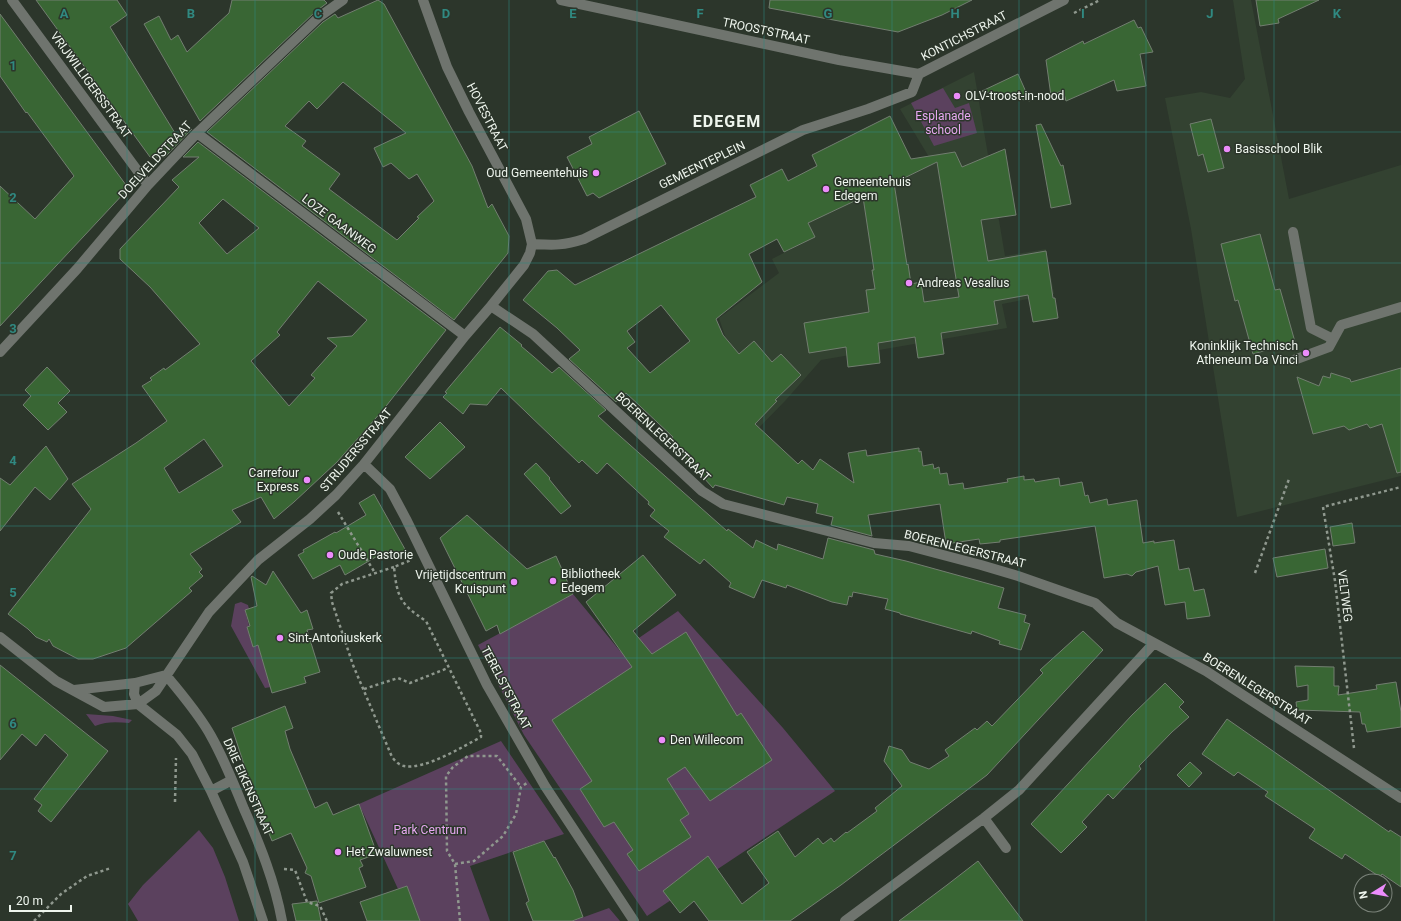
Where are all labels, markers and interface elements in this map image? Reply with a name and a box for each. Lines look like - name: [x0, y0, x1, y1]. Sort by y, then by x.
- text: A: [60, 6, 69, 21]
- text: B: [187, 6, 195, 21]
- text: C: [314, 6, 323, 21]
- text: D: [442, 6, 450, 21]
- text: E: [569, 6, 577, 21]
- text: F: [696, 6, 704, 21]
- text: G: [824, 6, 833, 21]
- text: I: [1081, 6, 1085, 21]
- text: J: [1206, 6, 1214, 21]
- text: K: [1333, 6, 1342, 21]
- street label: KONTICHSTRAAT: [919, 8, 1009, 64]
- street label: TROOSTSTRAAT: [721, 15, 811, 47]
- street label: VRIJWILLIGERSSTRAAT: [48, 29, 134, 141]
- text: 1: [9, 58, 17, 73]
- street label: HOVESTRAAT: [464, 80, 510, 154]
- place label: OLV-troost-in-nood: [965, 89, 1064, 103]
- marker: OLV-troost-in-nood: [952, 91, 962, 101]
- park label: Esplanade school: [915, 109, 971, 137]
- district label: EDEGEM: [693, 112, 761, 131]
- street label: DOELVELDSTRAAT: [115, 118, 195, 202]
- street label: GEMEENTEPLEIN: [657, 138, 747, 192]
- place label: Basisschool Blik: [1235, 142, 1323, 156]
- marker: Basisschool Blik: [1222, 144, 1232, 154]
- place label: Oud Gemeentehuis: [486, 166, 588, 180]
- marker: Oud Gemeentehuis: [591, 168, 601, 178]
- place label: Gemeentehuis Edegem: [834, 175, 911, 203]
- marker: Gemeentehuis Edegem: [821, 184, 831, 194]
- text: 2: [9, 190, 17, 205]
- street label: LOZE GAANWEG: [299, 192, 379, 256]
- place label: Andreas Vesalius: [917, 276, 1009, 290]
- marker: Andreas Vesalius: [904, 278, 914, 288]
- text: 3: [9, 321, 17, 336]
- place label: Koninklijk Technisch Atheneum Da Vinci: [1190, 339, 1298, 367]
- marker: Koninklijk Technisch Atheneum Da Vinci: [1301, 348, 1311, 358]
- street label: BOERENLEGERSTRAAT: [613, 389, 713, 485]
- street label: STRIJDERSSTRAAT: [317, 405, 395, 495]
- text: 4: [9, 453, 17, 468]
- place label: Carrefour Express: [249, 466, 299, 494]
- marker: Carrefour Express: [302, 475, 312, 485]
- street label: BOERENLEGERSTRAAT: [903, 527, 1027, 571]
- place label: Oude Pastorie: [338, 548, 413, 562]
- marker: Oude Pastorie: [325, 550, 335, 560]
- place label: Bibliotheek Edegem: [561, 567, 621, 595]
- place label: Vrijetijdscentrum Kruispunt: [415, 568, 506, 596]
- street label: VELTWEG: [1335, 569, 1355, 623]
- marker: Bibliotheek Edegem: [548, 576, 558, 586]
- marker: Vrijetijdscentrum Kruispunt: [509, 577, 519, 587]
- text: 5: [9, 585, 17, 600]
- place label: Sint-Antoniuskerk: [288, 631, 383, 645]
- marker: Sint-Antoniuskerk: [275, 633, 285, 643]
- street label: TERELSTSTRAAT: [478, 644, 534, 732]
- street label: BOERENLEGERSTRAAT: [1200, 650, 1314, 728]
- text: 6: [9, 716, 17, 731]
- place label: Den Willecom: [670, 733, 743, 747]
- marker: Den Willecom: [657, 735, 667, 745]
- street label: DRIE EIKENSTRAAT: [220, 736, 276, 838]
- park label: Park Centrum: [393, 823, 467, 837]
- place label: Het Zwaluwnest: [346, 845, 432, 859]
- marker: Het Zwaluwnest: [333, 847, 343, 857]
- text: 7: [9, 848, 17, 863]
- north arrow: [1353, 873, 1393, 913]
- scale bar: [10, 887, 71, 913]
- text: N: [1357, 890, 1371, 900]
- text: 20 m: [16, 894, 43, 908]

